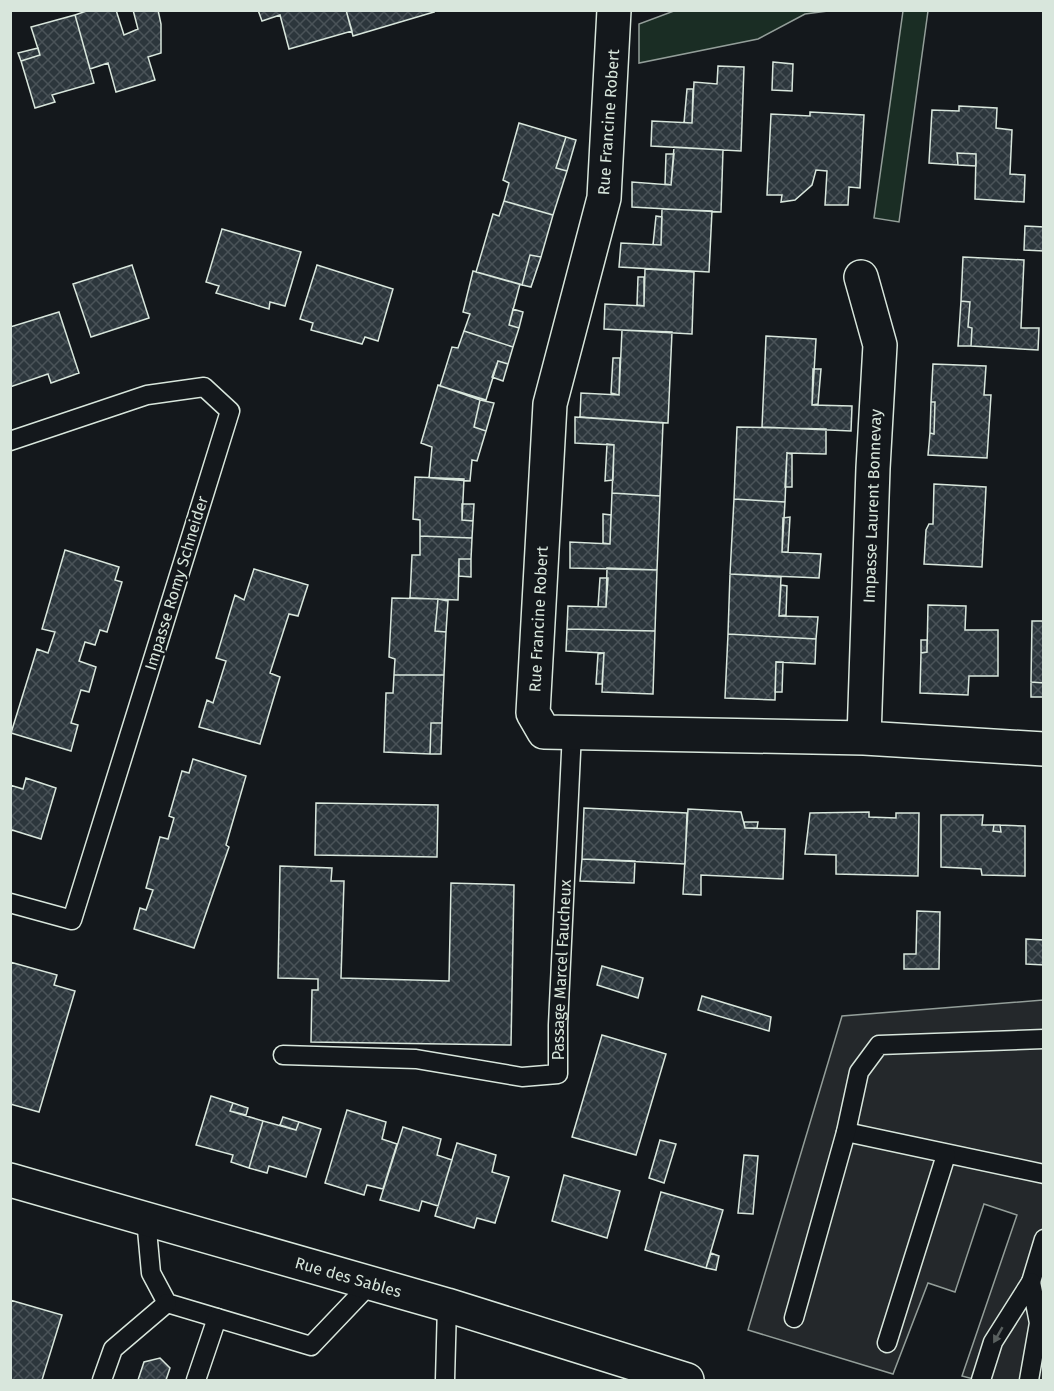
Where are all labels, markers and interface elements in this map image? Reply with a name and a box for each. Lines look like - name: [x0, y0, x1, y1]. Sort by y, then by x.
- street label: Rue Francine Robert: [594, 48, 623, 196]
- street label: Impasse Laurent Bonnevay: [860, 409, 885, 603]
- street label: Impasse Romy Schneider: [141, 493, 212, 673]
- street label: Rue Francine Robert: [525, 545, 552, 693]
- street label: Passage Marcel Faucheux: [549, 879, 575, 1060]
- street label: Rue des Sables: [293, 1253, 404, 1302]
- one-way arrow: [992, 1327, 1003, 1343]

